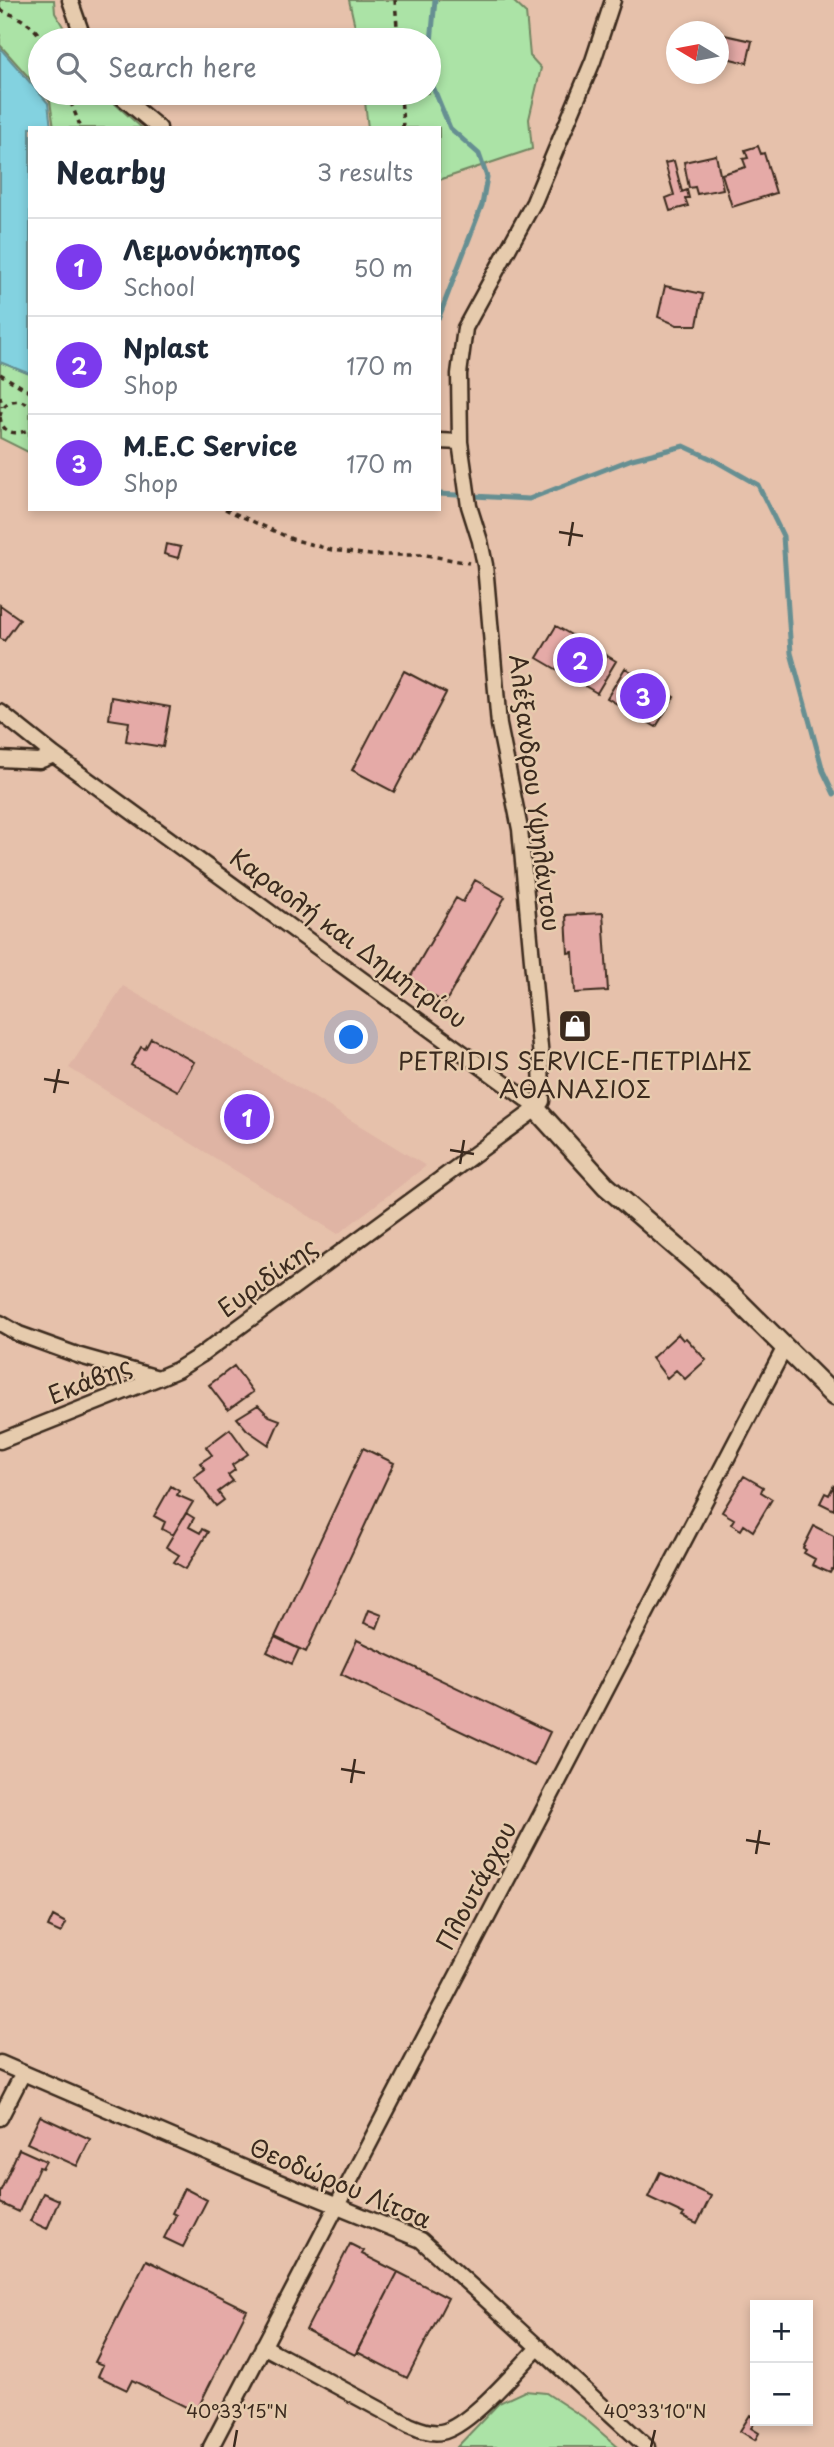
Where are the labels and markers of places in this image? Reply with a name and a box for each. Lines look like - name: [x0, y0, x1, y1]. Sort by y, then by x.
- pin: 2: [557, 634, 603, 686]
- pin: 3: [620, 670, 666, 722]
- shop icon: PETRIDIS SERVICE-ΠΕΤΡΙΔΗΣ ΑΘΑΝΑΣΙΟΣ: [556, 1007, 594, 1045]
- place label: PETRIDIS SERVICE-ΠΕΤΡΙΔΗΣ ΑΘΑΝΑΣΙΟΣ: [398, 1042, 752, 1106]
- pin: 1: [224, 1091, 270, 1143]

